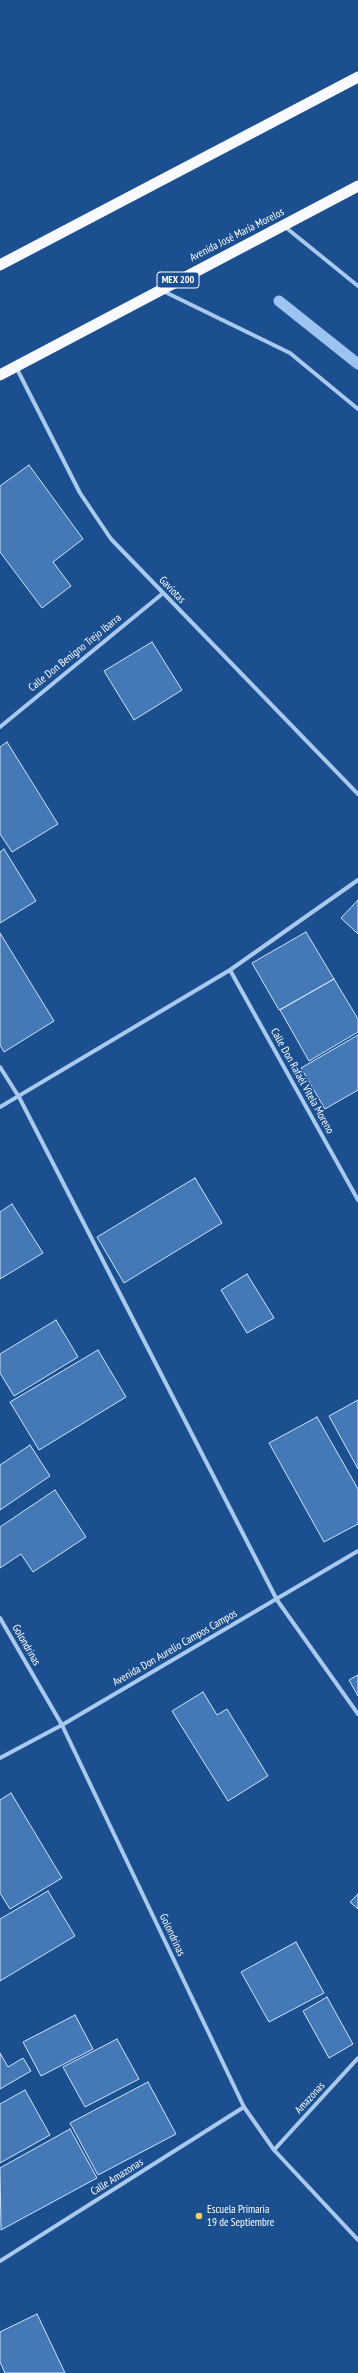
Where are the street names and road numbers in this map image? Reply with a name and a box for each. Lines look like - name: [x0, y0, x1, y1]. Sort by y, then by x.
- street label: Avenida José María Morelos: [188, 205, 286, 265]
- road number: MEX 200: [157, 272, 199, 288]
- street label: Gaviotas: [156, 574, 188, 606]
- street label: Calle Don Benigno Trejo Ibarra: [26, 611, 124, 695]
- street label: Calle Don Rafaél Vitela Moreno: [268, 1026, 336, 1136]
- street label: Avenida Don Aurelio Campos Campos: [110, 1607, 240, 1689]
- street label: Golondrinas: [9, 1622, 43, 1668]
- street label: Golondrinas: [156, 1912, 188, 1958]
- street label: Amazonas: [292, 2079, 328, 2117]
- street label: Calle Amazonas: [88, 2156, 146, 2198]

